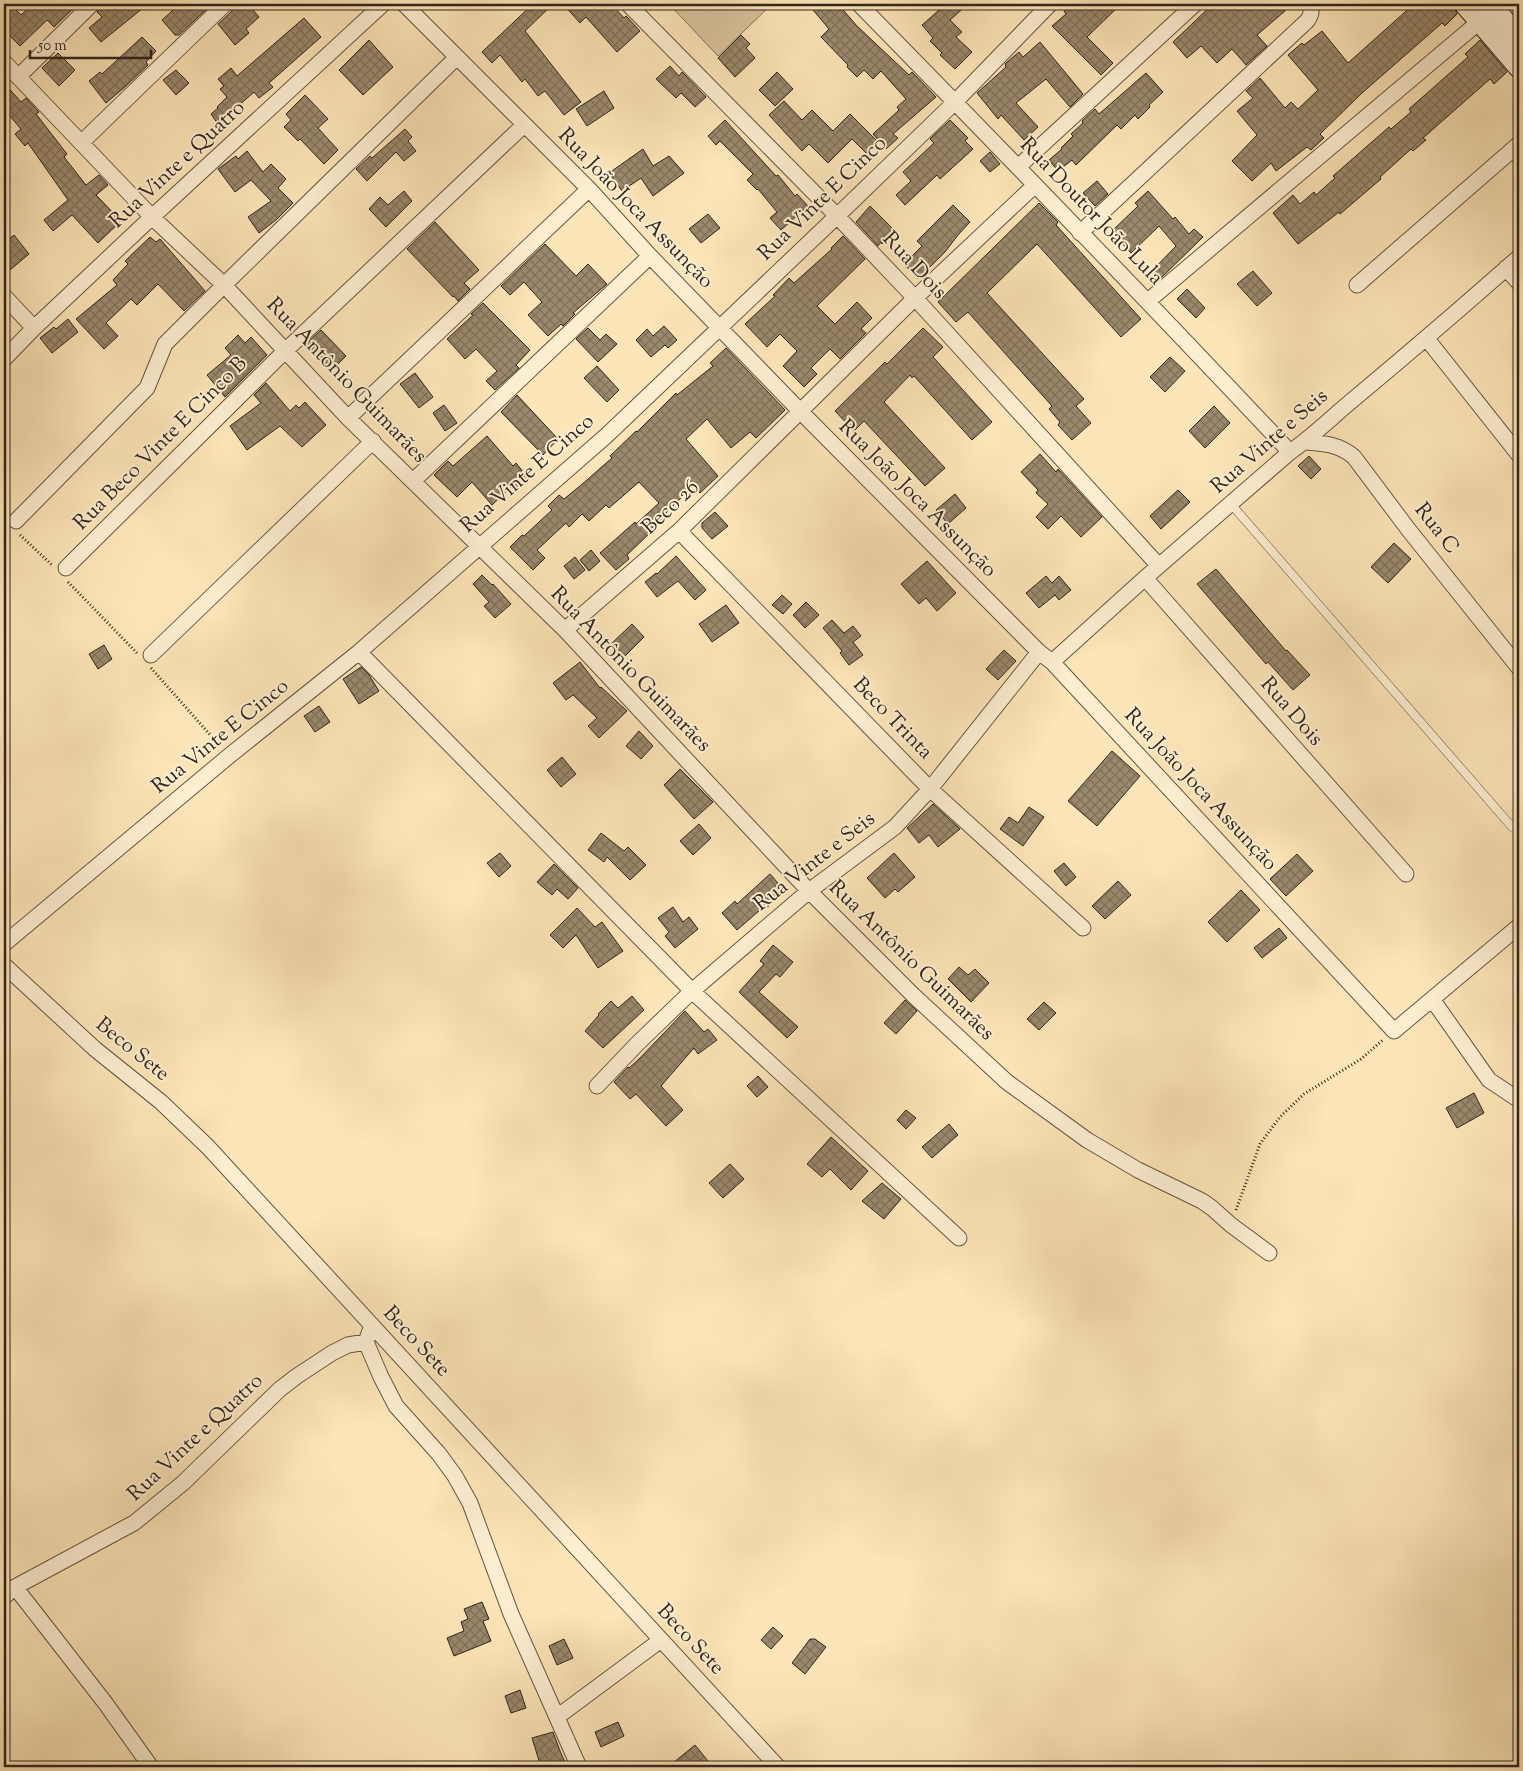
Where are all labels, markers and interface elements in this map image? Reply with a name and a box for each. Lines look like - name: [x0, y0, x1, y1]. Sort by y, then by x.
- scale bar: [30, 28, 151, 60]
- text: 50 m: [37, 36, 67, 57]
- street label: Rua Vinte e Quatro: [103, 94, 253, 236]
- street label: Rua João Joca Assunção: [550, 122, 720, 296]
- street label: Rua Vinte E Cinco: [752, 130, 894, 268]
- street label: Rua Doutor João Lula: [1012, 131, 1170, 293]
- street label: Rua Dois: [875, 225, 953, 307]
- street label: Rua Antônio Guimarães: [259, 291, 433, 471]
- street label: Rua Beco Vinte E Cinco B: [67, 350, 255, 538]
- street label: Rua Vinte e Seis: [1205, 383, 1335, 501]
- street label: Rua Vinte E Cinco: [454, 407, 602, 541]
- street label: Rua João Joca Assunção: [831, 413, 1003, 585]
- street label: Beco 26: [636, 474, 706, 542]
- street label: Rua C: [1406, 497, 1466, 561]
- street label: Rua Antônio Guimarães: [543, 580, 717, 760]
- street label: Beco Trinta: [845, 671, 939, 767]
- street label: Rua Dois: [1252, 671, 1330, 753]
- street label: Rua Vinte E Cinco: [146, 672, 296, 802]
- street label: Rua João Joca Assunção: [1116, 702, 1284, 878]
- street label: Rua Vinte e Seis: [748, 805, 882, 919]
- street label: Rua Antônio Guimarães: [821, 874, 1001, 1048]
- street label: Beco Sete: [89, 1011, 175, 1089]
- street label: Beco Sete: [375, 1300, 457, 1384]
- street label: Rua Vinte e Quatro: [121, 1367, 271, 1509]
- street label: Beco Sete: [649, 1598, 731, 1682]

